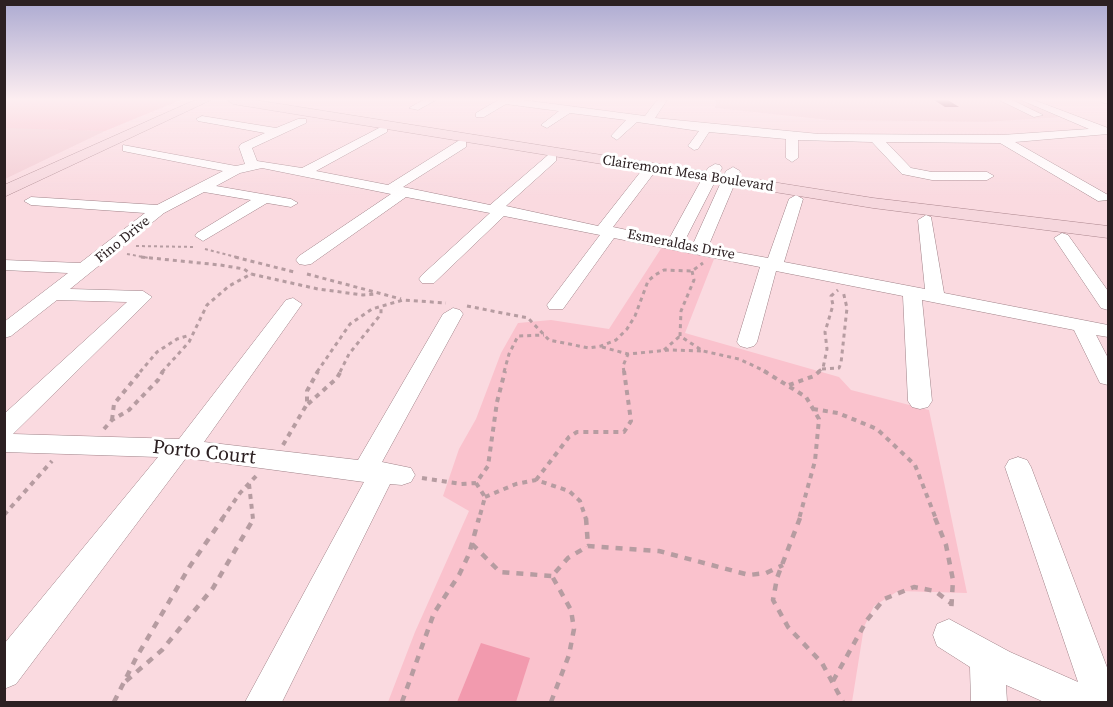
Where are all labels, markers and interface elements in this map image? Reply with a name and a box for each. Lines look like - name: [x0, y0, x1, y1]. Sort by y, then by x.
- street label: Clairemont Mesa Boulevard: [601, 152, 775, 196]
- street label: Fino Drive: [92, 213, 154, 267]
- street label: Esmeraldas Drive: [626, 226, 736, 264]
- street label: Porto Court: [151, 436, 257, 470]

